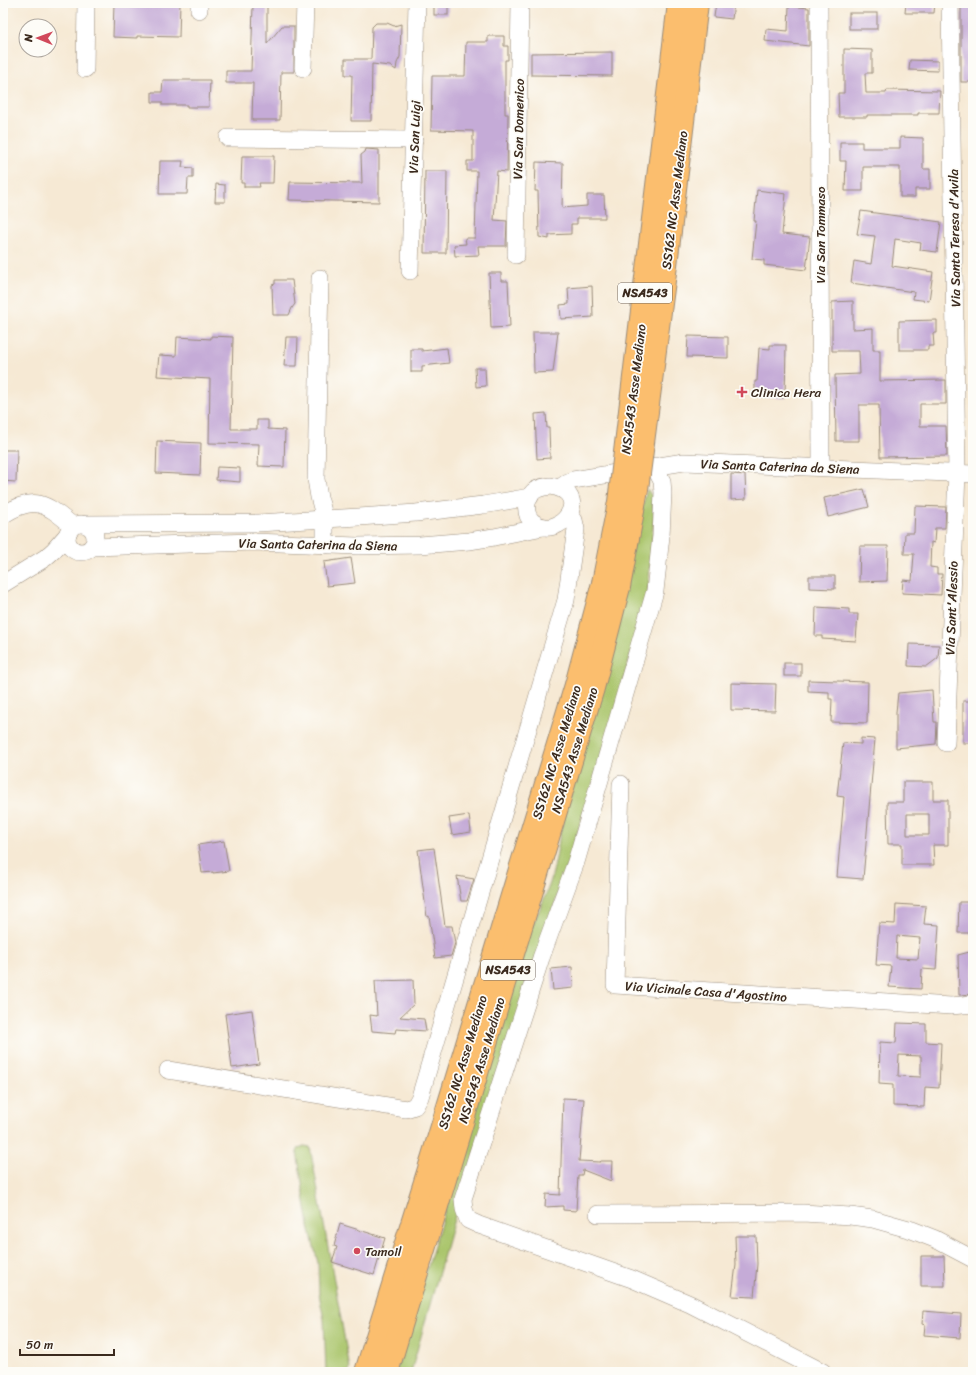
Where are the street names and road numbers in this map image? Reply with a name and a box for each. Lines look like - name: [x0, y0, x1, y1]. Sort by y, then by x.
- street label: Via San Domenico: [506, 78, 531, 180]
- street label: Via San Luigi: [402, 100, 427, 174]
- street label: SS162 NC Asse Mediano: [655, 129, 694, 271]
- street label: Via Santa Teresa d'Avila: [942, 168, 967, 307]
- street label: Via San Tommaso: [809, 186, 832, 284]
- road number: NSA543: [618, 283, 672, 303]
- street label: NSA543 Asse Mediano: [614, 322, 653, 455]
- street label: Via Santa Caterina da Siena: [700, 452, 860, 481]
- street label: Via Santa Caterina da Siena: [238, 532, 398, 557]
- street label: Via Sant'Alessio: [938, 560, 965, 656]
- street label: SS162 NC Asse Mediano: [525, 682, 588, 822]
- street label: NSA543 Asse Mediano: [544, 684, 605, 816]
- road number: NSA543: [481, 960, 535, 980]
- street label: Via Vicinale Casa d'Agostino: [624, 974, 788, 1009]
- street label: SS162 NC Asse Mediano: [431, 992, 494, 1132]
- street label: NSA543 Asse Mediano: [451, 994, 512, 1126]

